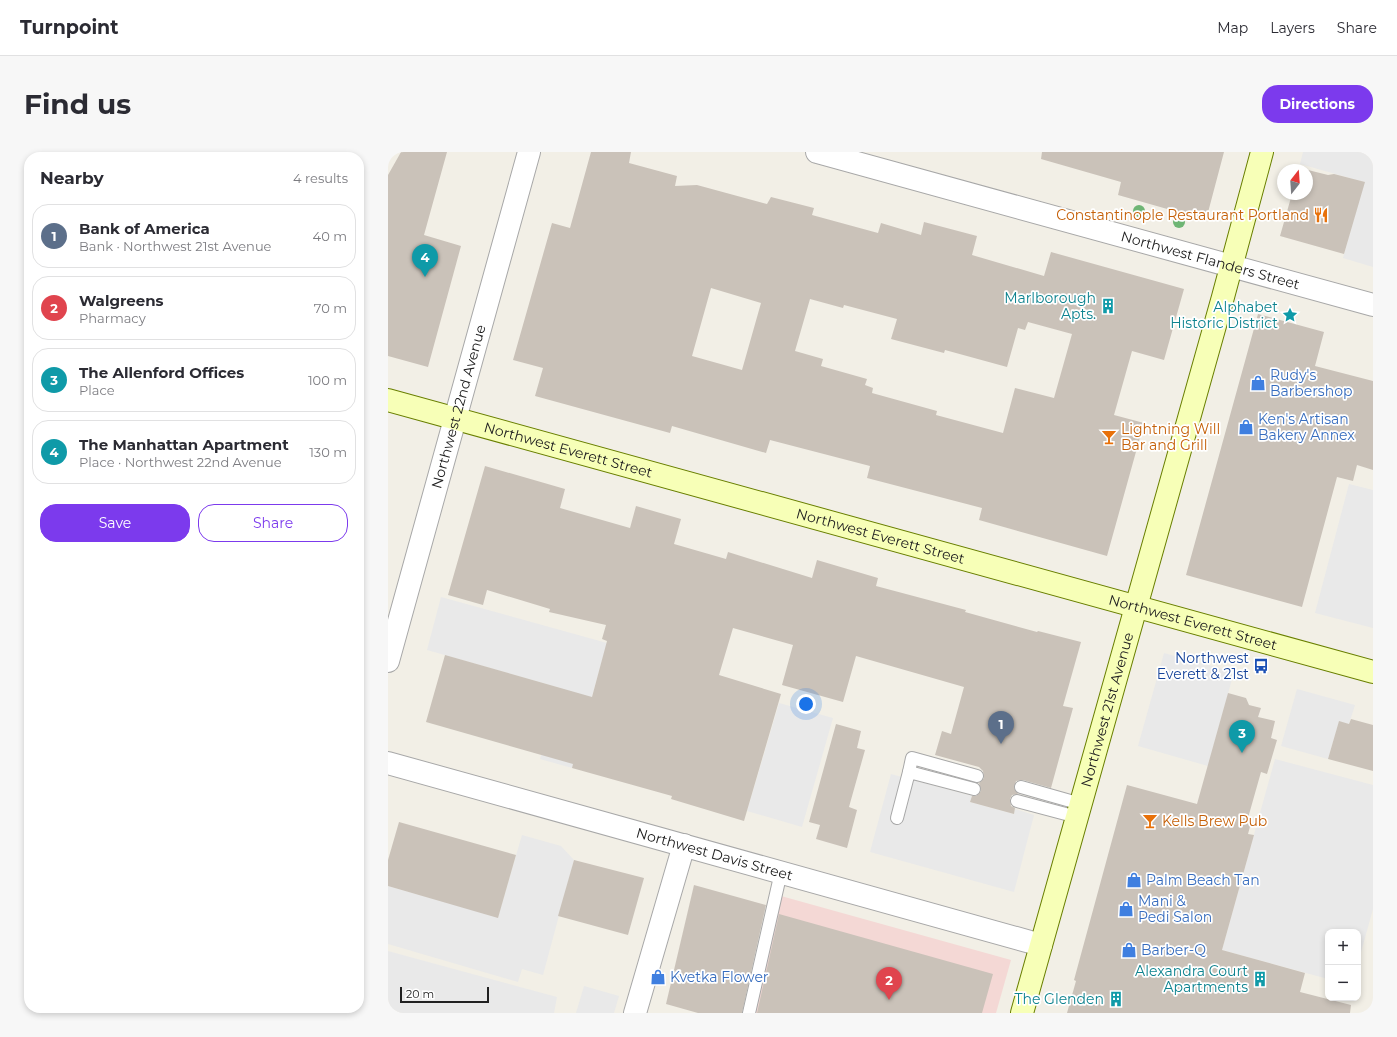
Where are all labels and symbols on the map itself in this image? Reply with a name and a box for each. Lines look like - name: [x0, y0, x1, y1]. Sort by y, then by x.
- north arrow: [1277, 164, 1313, 200]
- place label: Constantinople Restaurant Portland: [1056, 206, 1309, 224]
- restaurant icon: Constantinople Restaurant Portland: [1312, 206, 1330, 224]
- street label: Northwest Flanders Street: [1119, 227, 1302, 294]
- pin: 4: [412, 244, 438, 277]
- place label: Marlborough Apts.: [1004, 289, 1096, 323]
- building icon: Marlborough Apts.: [1099, 297, 1117, 315]
- place label: Alphabet Historic District: [1170, 298, 1278, 332]
- place icon: Alphabet Historic District: [1281, 306, 1299, 324]
- street label: Northwest 22nd Avenue: [427, 323, 490, 491]
- place label: Rudy's Barbershop: [1270, 366, 1352, 400]
- shop icon: Rudy's Barbershop: [1249, 374, 1267, 392]
- place label: Ken's Artisan Bakery Annex: [1258, 410, 1355, 444]
- street label: Northwest Everett Street: [482, 418, 655, 482]
- shop icon: Ken's Artisan Bakery Annex: [1237, 418, 1255, 436]
- place label: Lightning Will Bar and Grill: [1121, 420, 1220, 454]
- bar icon: Lightning Will Bar and Grill: [1100, 428, 1118, 446]
- street label: Northwest Everett Street: [794, 504, 967, 568]
- street label: Northwest Everett Street: [1107, 590, 1279, 654]
- street label: Northwest 21st Avenue: [1077, 630, 1137, 789]
- place label: Northwest Everett & 21st: [1157, 649, 1249, 683]
- bus stop icon: Northwest Everett & 21st: [1252, 657, 1270, 675]
- your location: [796, 694, 816, 714]
- pin: 1: [988, 711, 1014, 744]
- pin: 3: [1229, 720, 1255, 753]
- bar icon: Kells Brew Pub: [1141, 812, 1159, 830]
- place label: Kells Brew Pub: [1162, 812, 1267, 830]
- street label: Northwest Davis Street: [634, 824, 795, 884]
- shop icon: Palm Beach Tan: [1125, 871, 1143, 889]
- place label: Palm Beach Tan: [1146, 871, 1260, 889]
- place label: Mani & Pedi Salon: [1138, 892, 1212, 926]
- shop icon: Mani & Pedi Salon: [1117, 900, 1135, 918]
- shop icon: Barber-Q: [1120, 941, 1138, 959]
- place label: Barber-Q: [1141, 941, 1206, 959]
- place label: Alexandra Court Apartments: [1135, 962, 1248, 996]
- pin: 2: [876, 967, 902, 1000]
- shop icon: Kvetka Flower: [649, 968, 667, 986]
- place label: Kvetka Flower: [670, 968, 769, 986]
- building icon: Alexandra Court Apartments: [1251, 970, 1269, 988]
- scale bar: [400, 985, 489, 1004]
- place label: The Glenden: [1014, 990, 1104, 1008]
- building icon: The Glenden: [1107, 990, 1125, 1008]

